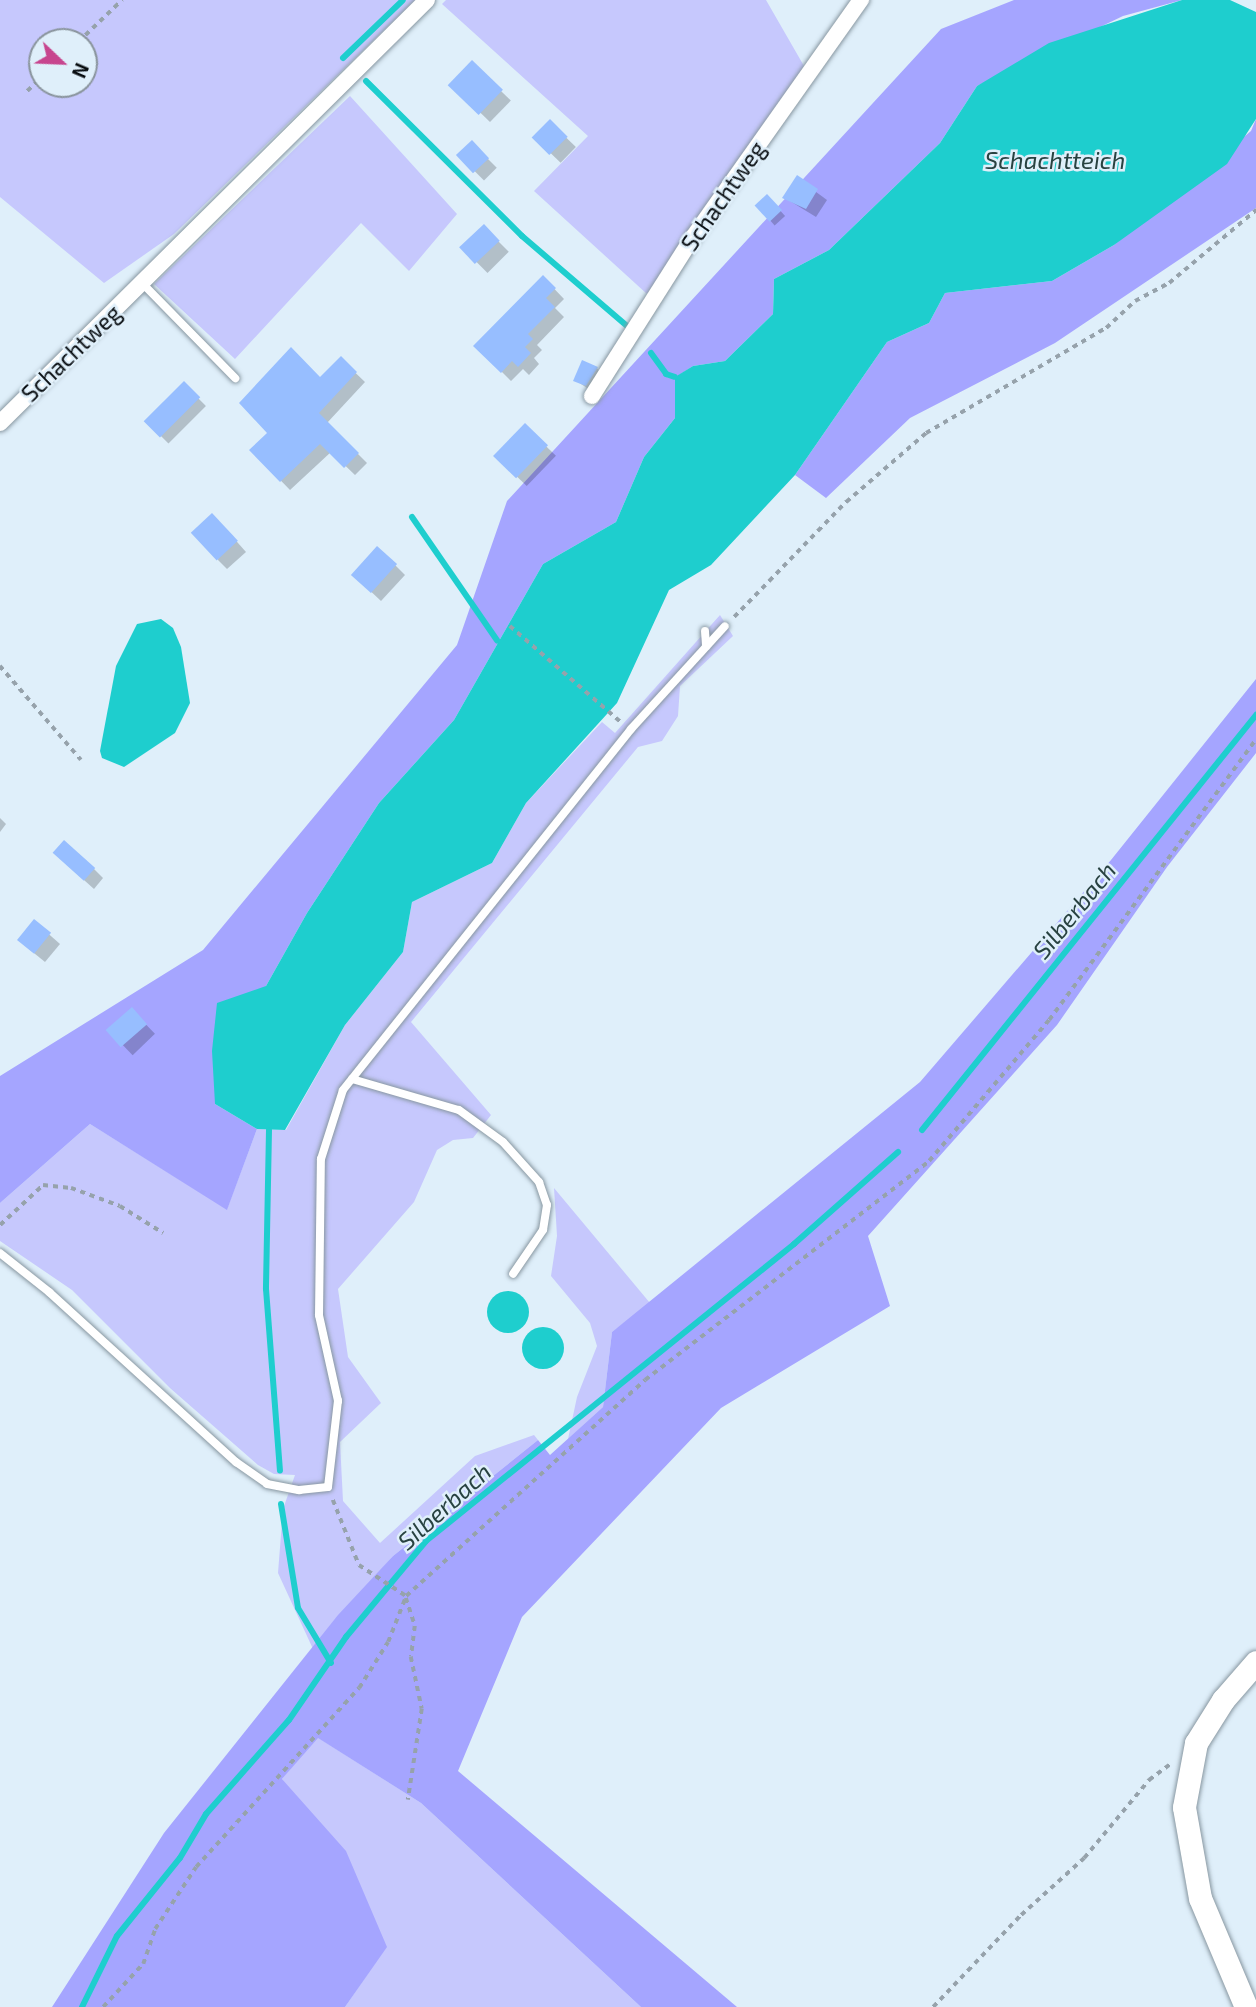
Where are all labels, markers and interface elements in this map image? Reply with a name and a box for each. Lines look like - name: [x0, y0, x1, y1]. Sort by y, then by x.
- north arrow: [28, 28, 98, 98]
- text: N: [68, 60, 94, 81]
- street label: Schachtweg: [675, 136, 771, 256]
- water label: Schachtteich: [985, 146, 1125, 174]
- street label: Schachtweg: [16, 299, 126, 407]
- water label: Silberbach: [1026, 856, 1122, 964]
- water label: Silberbach: [391, 1457, 497, 1555]

